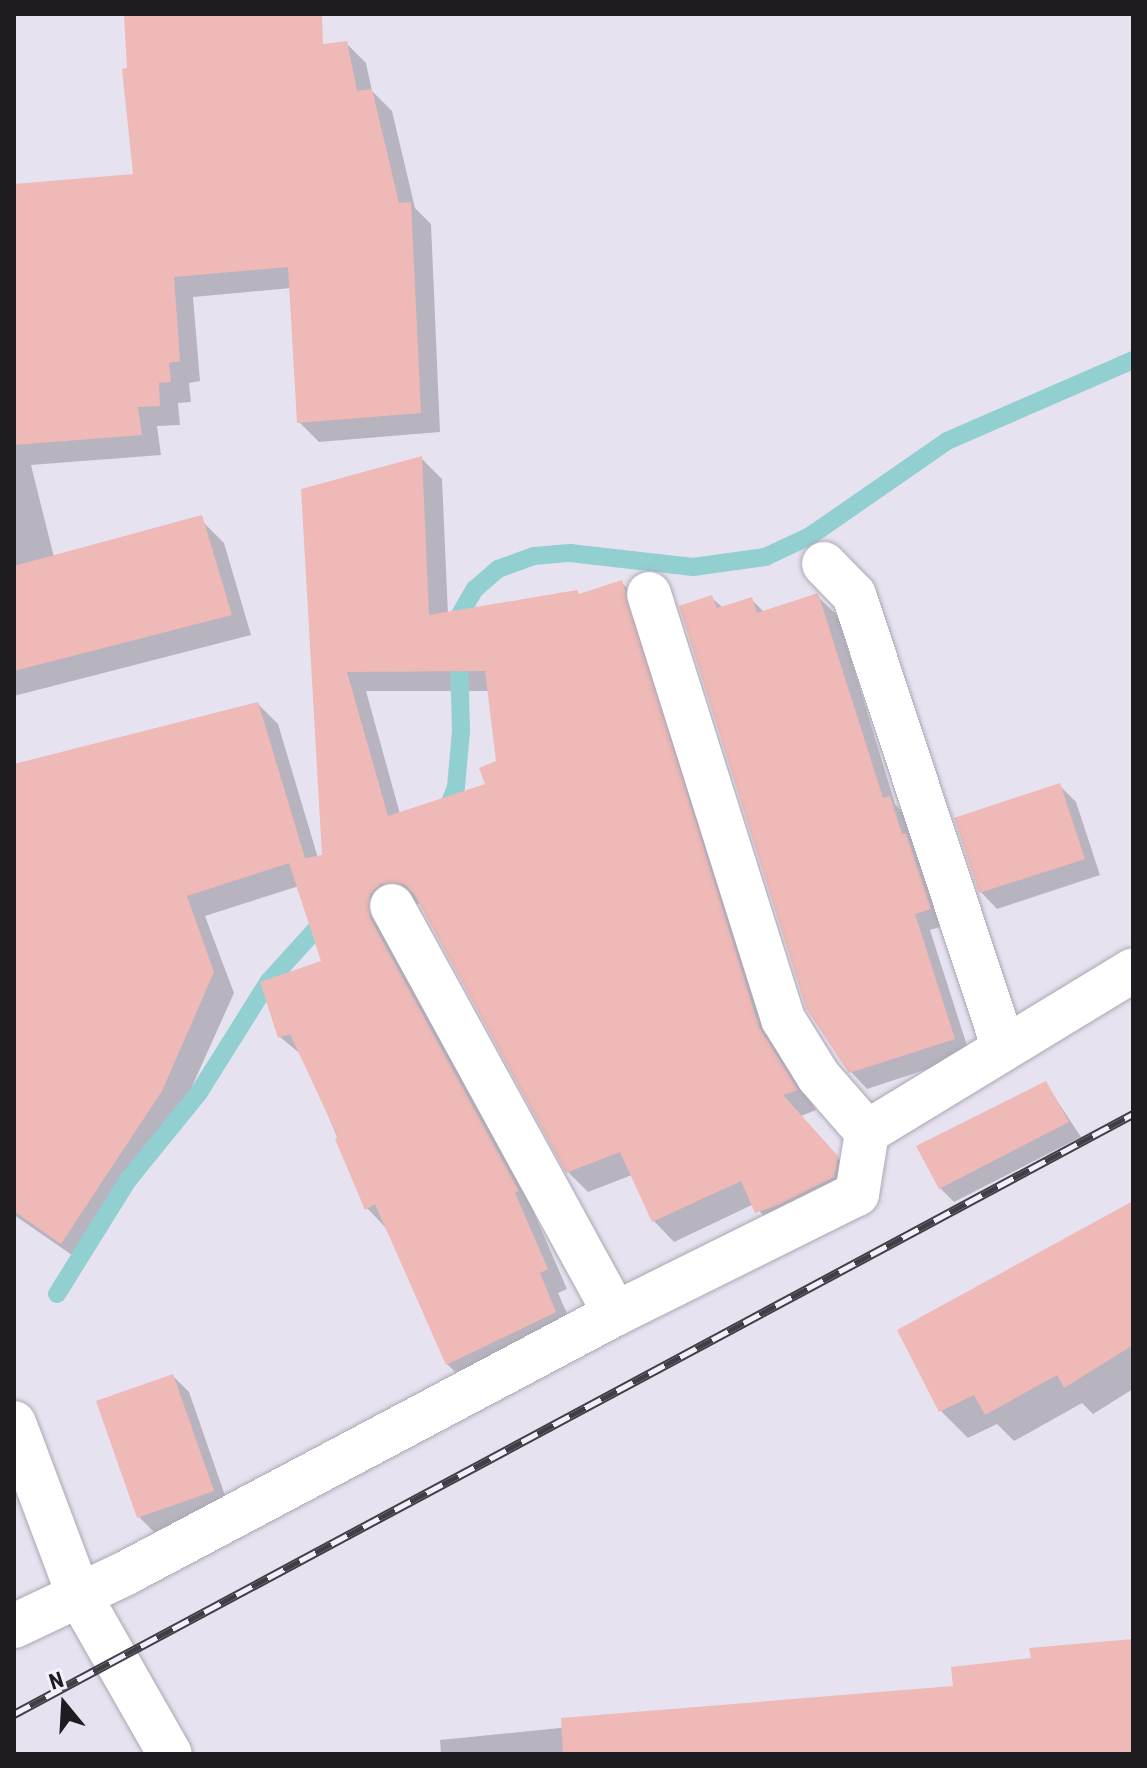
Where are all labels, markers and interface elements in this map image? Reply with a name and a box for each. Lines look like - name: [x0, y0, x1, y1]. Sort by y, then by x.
- north arrow: [24, 1664, 104, 1744]
- text: N: [46, 1667, 67, 1695]

